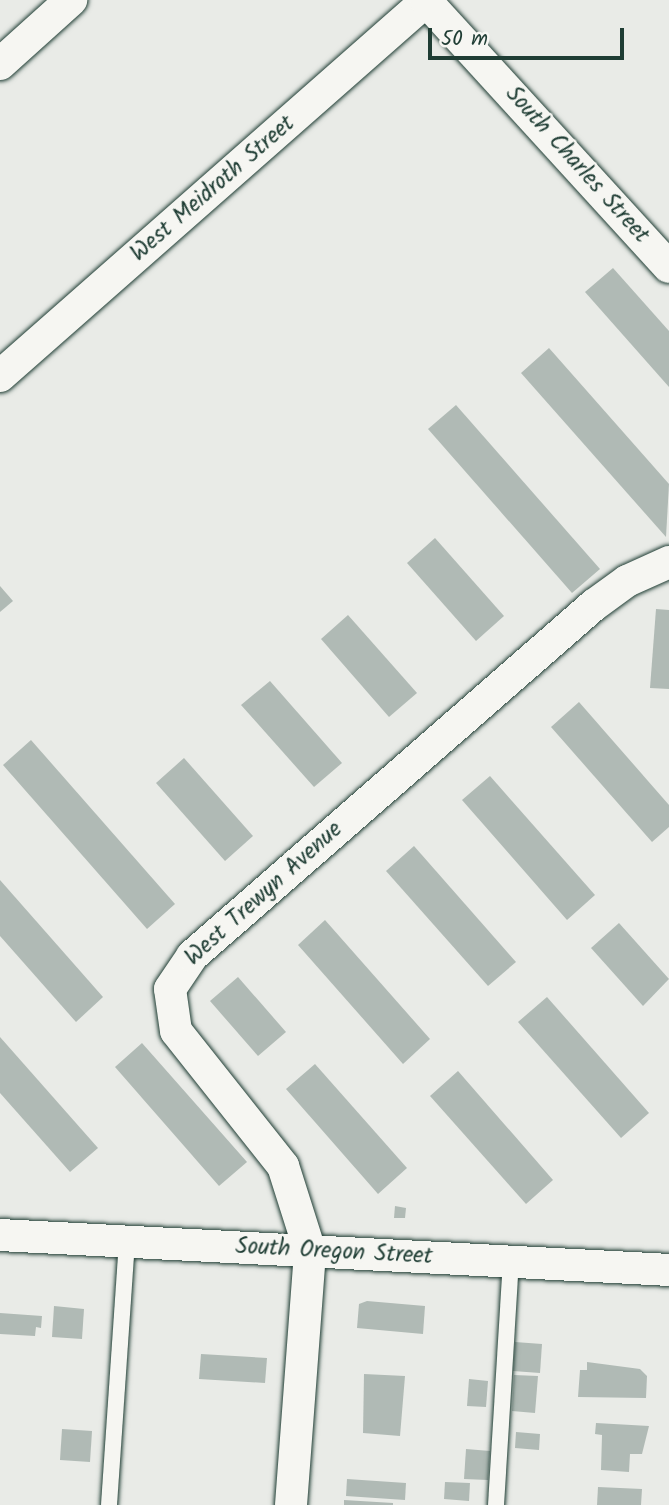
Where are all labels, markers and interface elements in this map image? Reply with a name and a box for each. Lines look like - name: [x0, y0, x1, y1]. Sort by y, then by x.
- scale bar: [431, 14, 627, 58]
- text: 50 m: [441, 23, 488, 56]
- street label: South Charles Street: [499, 81, 655, 249]
- street label: West Meidroth Street: [125, 110, 301, 268]
- street label: West Trewyn Avenue: [180, 816, 348, 972]
- street label: South Oregon Street: [235, 1233, 433, 1271]

